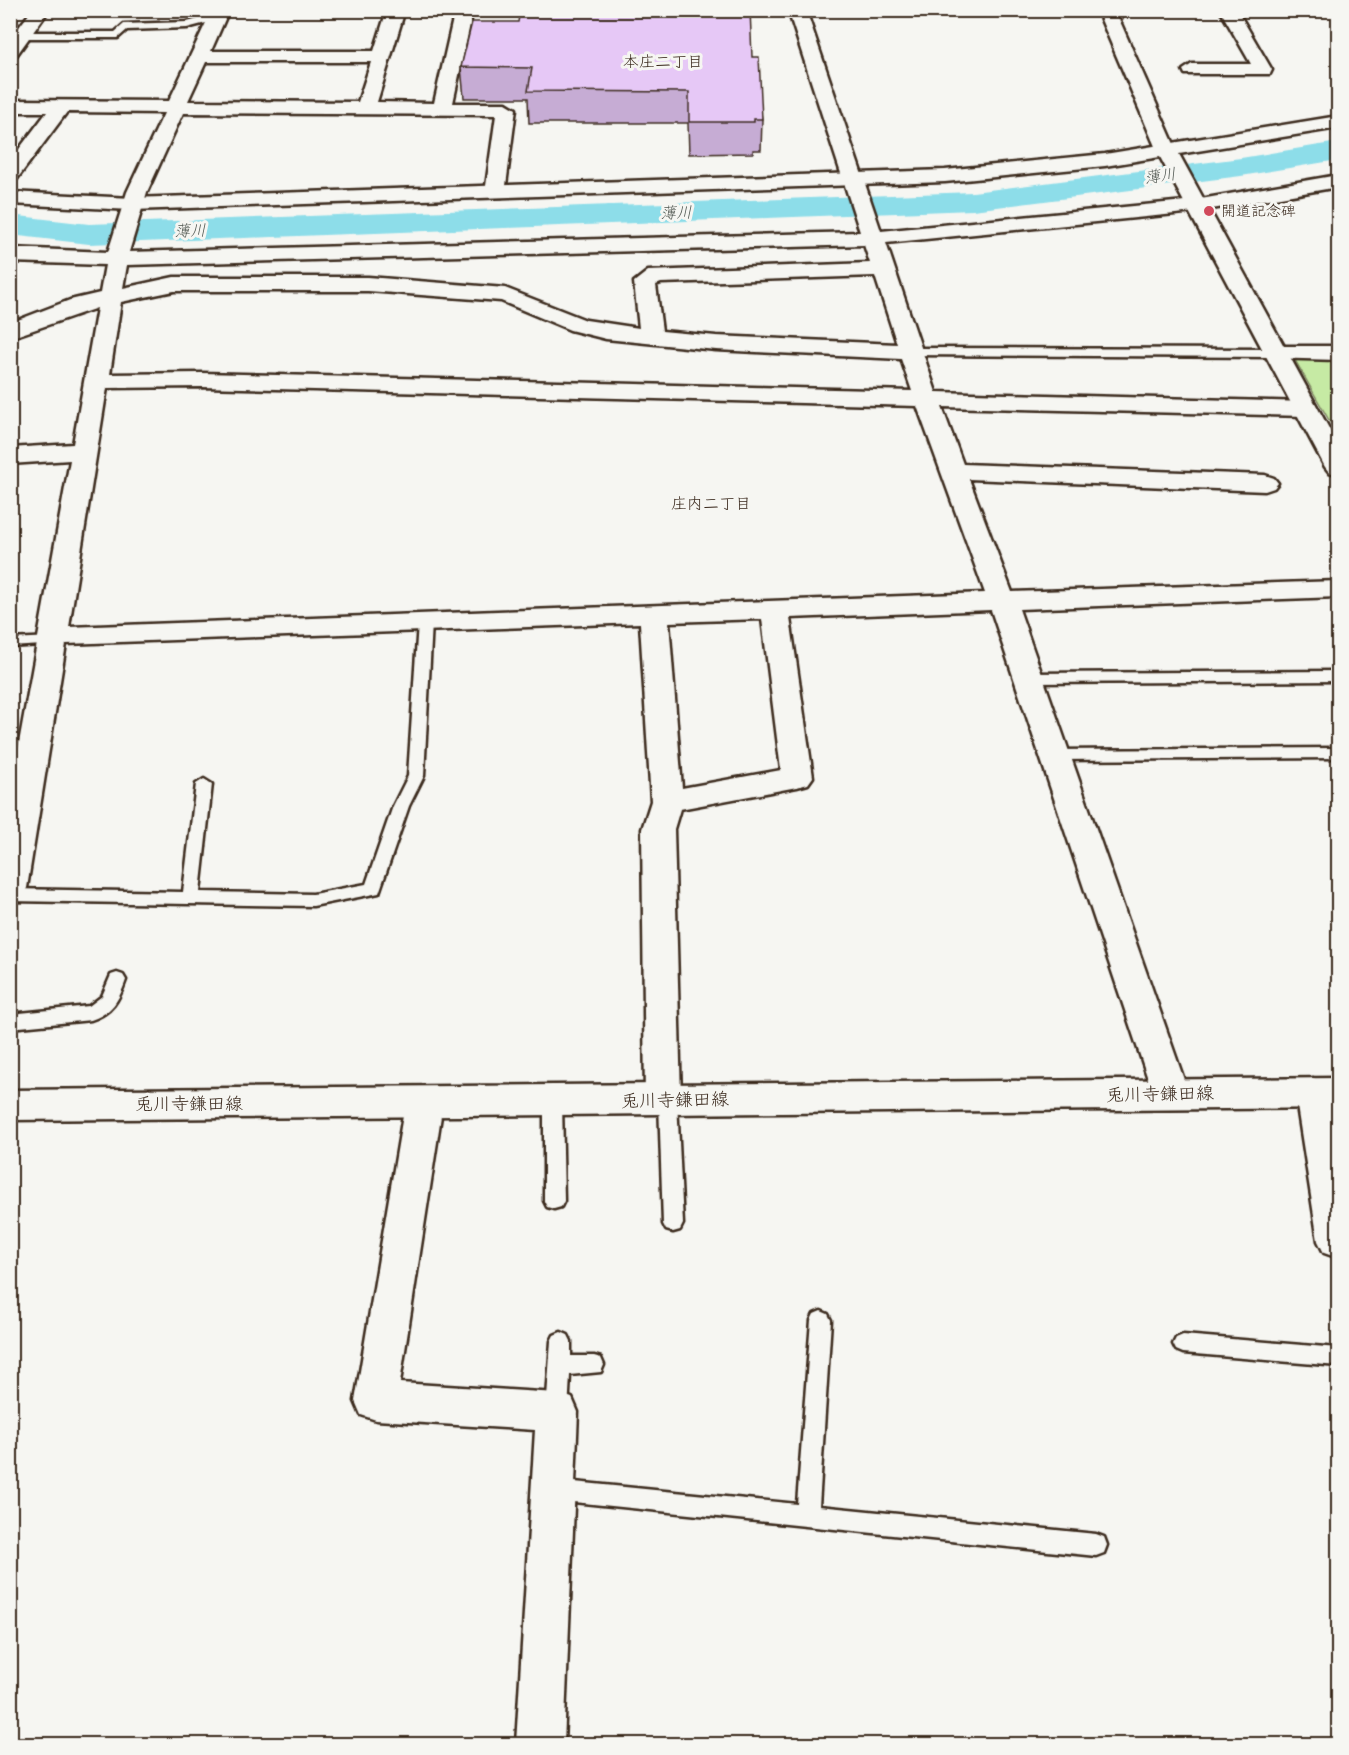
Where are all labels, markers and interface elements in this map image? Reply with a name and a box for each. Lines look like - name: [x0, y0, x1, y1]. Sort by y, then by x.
- district label: 本庄二丁目: [623, 53, 703, 71]
- water label: 薄川: [1143, 165, 1177, 187]
- place label: 開道記念碑: [1221, 202, 1296, 220]
- water label: 薄川: [660, 203, 692, 223]
- marker: 開道記念碑: [1202, 204, 1216, 218]
- water label: 薄川: [174, 221, 206, 241]
- district label: 庄内二丁目: [671, 495, 751, 513]
- street label: 兎川寺鎌田線: [1106, 1083, 1214, 1106]
- street label: 兎川寺鎌田線: [621, 1089, 729, 1112]
- street label: 兎川寺鎌田線: [135, 1094, 243, 1115]

